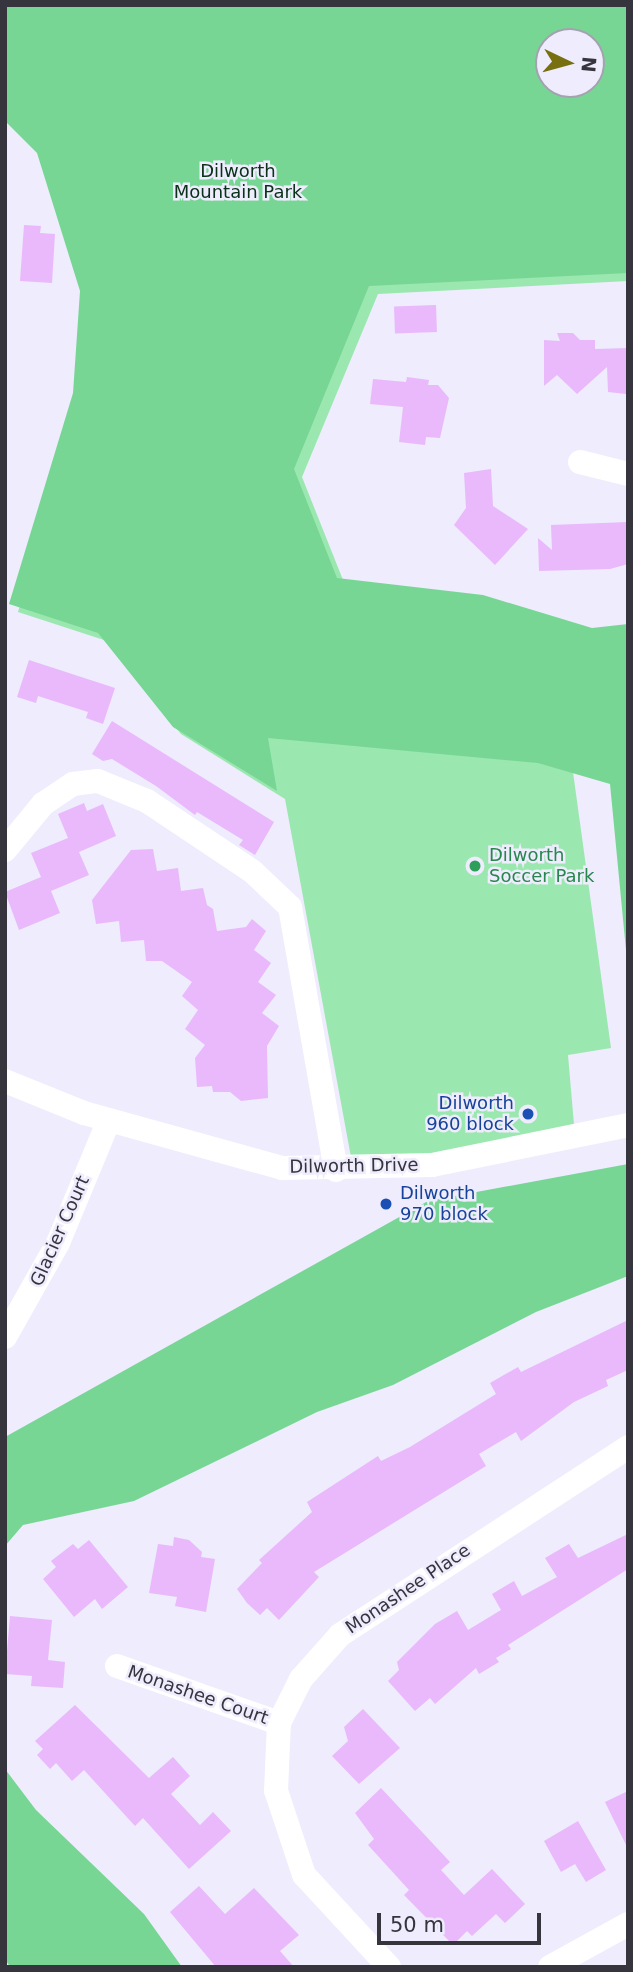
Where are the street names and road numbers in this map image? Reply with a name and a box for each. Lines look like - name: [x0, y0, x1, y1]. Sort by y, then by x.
- street label: Dilworth Drive: [289, 1154, 419, 1178]
- street label: Glacier Court: [26, 1172, 94, 1290]
- street label: Monashee Place: [342, 1539, 474, 1639]
- street label: Monashee Court: [125, 1661, 271, 1729]

